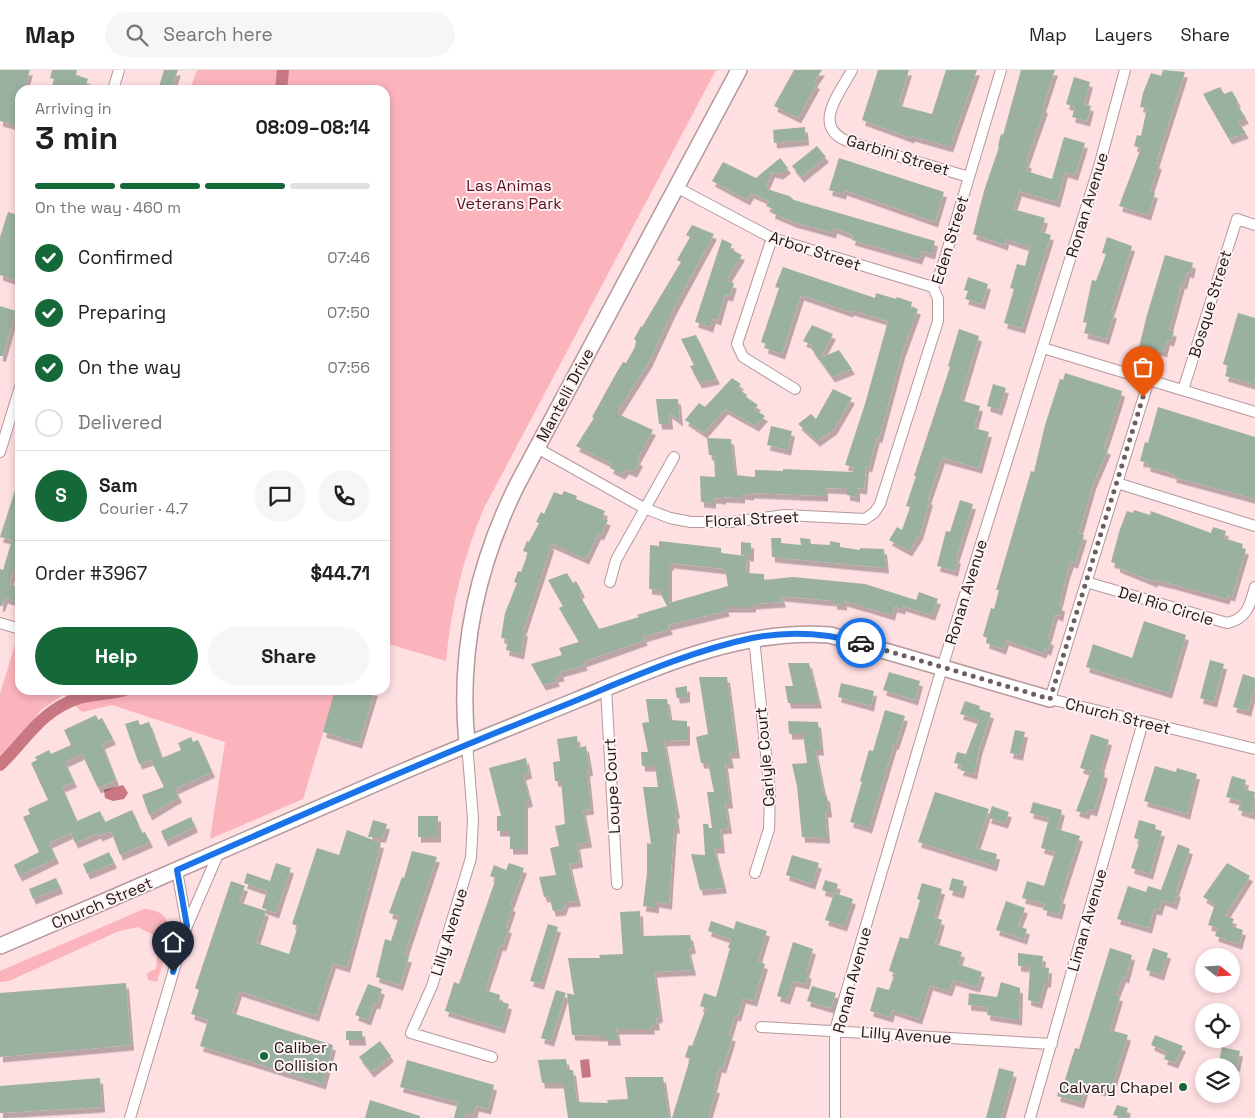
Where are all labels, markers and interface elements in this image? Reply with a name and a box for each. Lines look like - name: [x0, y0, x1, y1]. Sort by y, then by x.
- search box: [105, 12, 455, 57]
- text: Map: [25, 19, 75, 50]
- icon: search: [123, 21, 151, 49]
- text: Search here: [163, 22, 273, 47]
- text: Map: [1029, 23, 1067, 46]
- text: Layers: [1095, 23, 1152, 46]
- text: Share: [1180, 23, 1230, 46]
- text: Arriving in: [35, 98, 112, 119]
- text: 08:09–08:14: [255, 115, 370, 140]
- text: 3 min: [35, 118, 118, 158]
- street label: Garbini Street: [844, 129, 952, 181]
- street label: Ronan Avenue: [1061, 150, 1113, 260]
- park label: Las Animas Veterans Park: [456, 175, 562, 214]
- street label: Eden Street: [927, 193, 973, 287]
- text: On the way · 460 m: [35, 197, 181, 218]
- street label: Arbor Street: [766, 226, 864, 276]
- icon: check: [35, 244, 63, 272]
- text: Confirmed: [78, 245, 173, 270]
- text: 07:46: [327, 247, 370, 268]
- street label: Bosque Street: [1184, 248, 1236, 360]
- icon: check: [35, 299, 63, 327]
- text: Preparing: [78, 300, 166, 325]
- text: 07:50: [327, 302, 370, 323]
- street label: Mantelli Drive: [531, 344, 599, 446]
- pin: [1122, 346, 1164, 397]
- icon: bag: [1129, 353, 1157, 381]
- icon: check: [35, 354, 63, 382]
- text: On the way: [78, 355, 181, 380]
- text: 07:56: [328, 357, 370, 378]
- text: Delivered: [78, 410, 163, 435]
- button: chat: [254, 470, 306, 522]
- button: phone: [318, 470, 370, 522]
- text: Sam: [99, 473, 138, 498]
- text: S: [55, 483, 67, 508]
- text: Courier · 4.7: [99, 498, 188, 519]
- street label: Floral Street: [704, 506, 800, 532]
- street label: Ronan Avenue: [940, 537, 992, 647]
- text: Order #3967: [35, 561, 147, 586]
- text: $44.71: [310, 561, 370, 586]
- street label: Del Rio Circle: [1116, 581, 1216, 631]
- courier: [836, 618, 886, 668]
- button: Help: [35, 627, 198, 685]
- button: Share: [208, 627, 370, 685]
- icon: car: [847, 629, 875, 657]
- street label: Church Street: [1063, 693, 1173, 739]
- street label: Carlyle Court: [750, 706, 780, 808]
- street label: Loupe Court: [599, 738, 625, 834]
- street label: Liman Avenue: [1062, 866, 1112, 974]
- street label: Church Street: [48, 872, 156, 934]
- street label: Lilly Avenue: [426, 886, 472, 978]
- pin: [152, 921, 194, 972]
- street label: Ronan Avenue: [828, 925, 876, 1035]
- icon: home: [159, 928, 187, 956]
- north arrow: [1195, 948, 1240, 992]
- map controls: [1195, 948, 1240, 1103]
- button: locate: [1195, 1003, 1240, 1048]
- street label: Lilly Avenue: [860, 1021, 952, 1049]
- place label: Caliber Collision: [274, 1037, 338, 1076]
- marker: Caliber Collision: [258, 1050, 270, 1062]
- button: layers: [1195, 1058, 1240, 1103]
- place label: Calvary Chapel: [1059, 1077, 1173, 1098]
- marker: Calvary Chapel: [1177, 1081, 1189, 1093]

